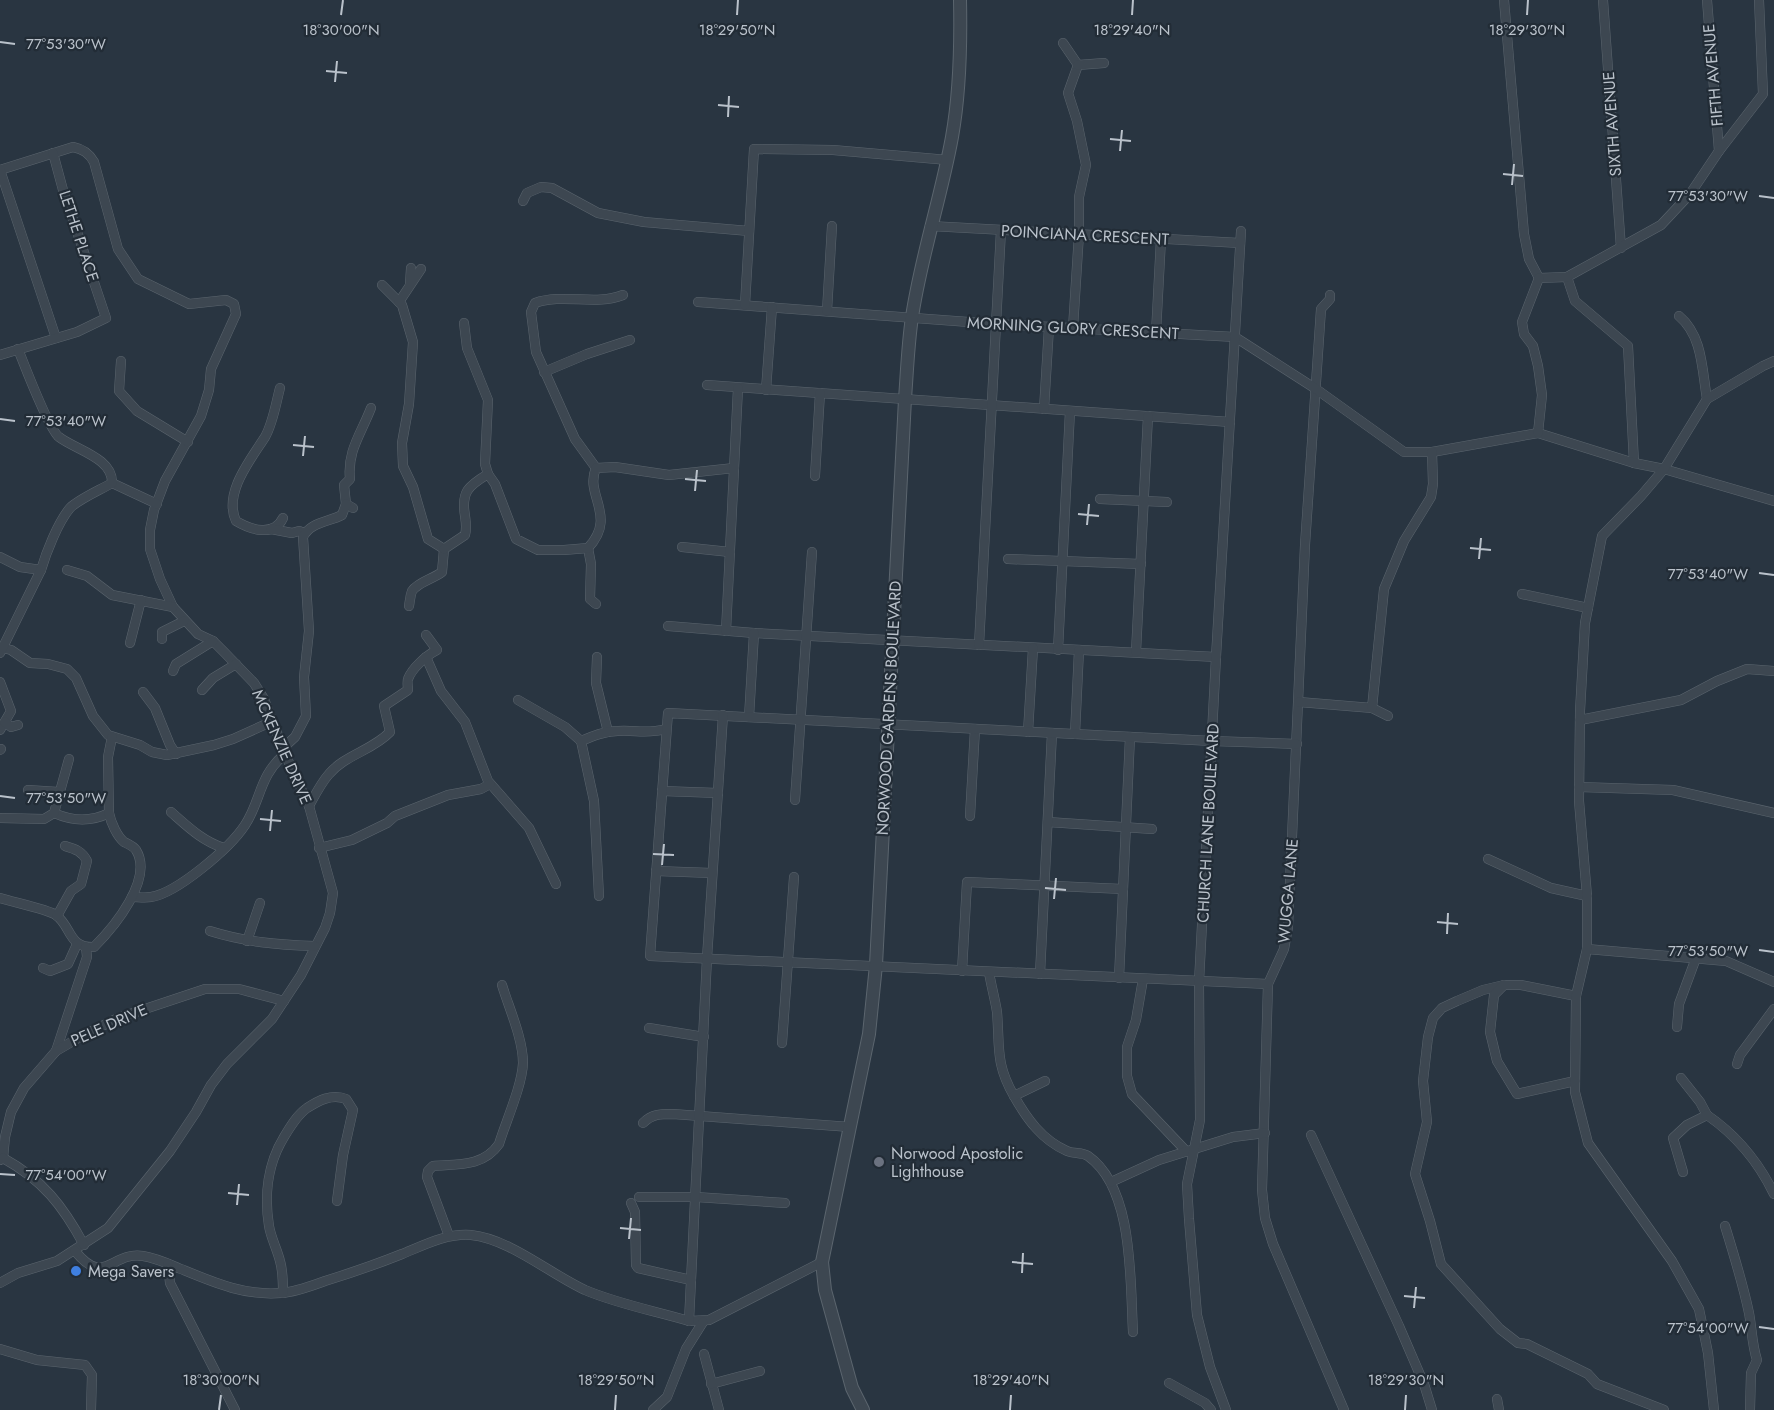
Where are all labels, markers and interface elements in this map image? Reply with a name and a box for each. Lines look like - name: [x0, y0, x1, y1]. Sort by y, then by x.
- text: 18°30'00"N: [302, 19, 380, 41]
- text: 18°29'50"N: [699, 19, 775, 41]
- text: 18°29'40"N: [1094, 19, 1170, 41]
- text: 18°29'30"N: [1489, 19, 1565, 41]
- street label: FIFTH AVENUE: [1697, 23, 1729, 127]
- text: 77°53'30"W: [26, 33, 106, 55]
- street label: SIXTH AVENUE: [1597, 71, 1627, 177]
- text: 77°53'30"W: [1668, 185, 1748, 207]
- street label: LETHE PLACE: [53, 187, 105, 285]
- street label: POINCIANA CRESCENT: [1000, 219, 1170, 251]
- street label: MORNING GLORY CRESCENT: [967, 311, 1180, 345]
- text: 77°53'40"W: [26, 410, 106, 432]
- text: 77°53'40"W: [1668, 563, 1748, 585]
- street label: NORWOOD GARDENS BOULEVARD: [871, 580, 907, 836]
- street label: MCKENZIE DRIVE: [246, 686, 318, 808]
- street label: CHURCH LANE BOULEVARD: [1191, 723, 1225, 923]
- text: 77°53'50"W: [26, 787, 106, 809]
- street label: WUGGA LANE: [1272, 838, 1304, 944]
- text: 77°53'50"W: [1668, 940, 1748, 962]
- street label: PELE DRIVE: [67, 998, 151, 1052]
- place label: Norwood Apostolic Lighthouse: [891, 1142, 1023, 1183]
- marker: Norwood Apostolic Lighthouse: [872, 1155, 886, 1169]
- text: 77°54'00"W: [25, 1164, 107, 1186]
- place label: Mega Savers: [88, 1260, 174, 1283]
- marker: Mega Savers: [69, 1264, 83, 1278]
- text: 77°54'00"W: [1667, 1317, 1749, 1339]
- text: 18°30'00"N: [182, 1369, 260, 1391]
- text: 18°29'50"N: [578, 1369, 654, 1391]
- text: 18°29'40"N: [973, 1369, 1049, 1391]
- text: 18°29'30"N: [1368, 1369, 1444, 1391]

